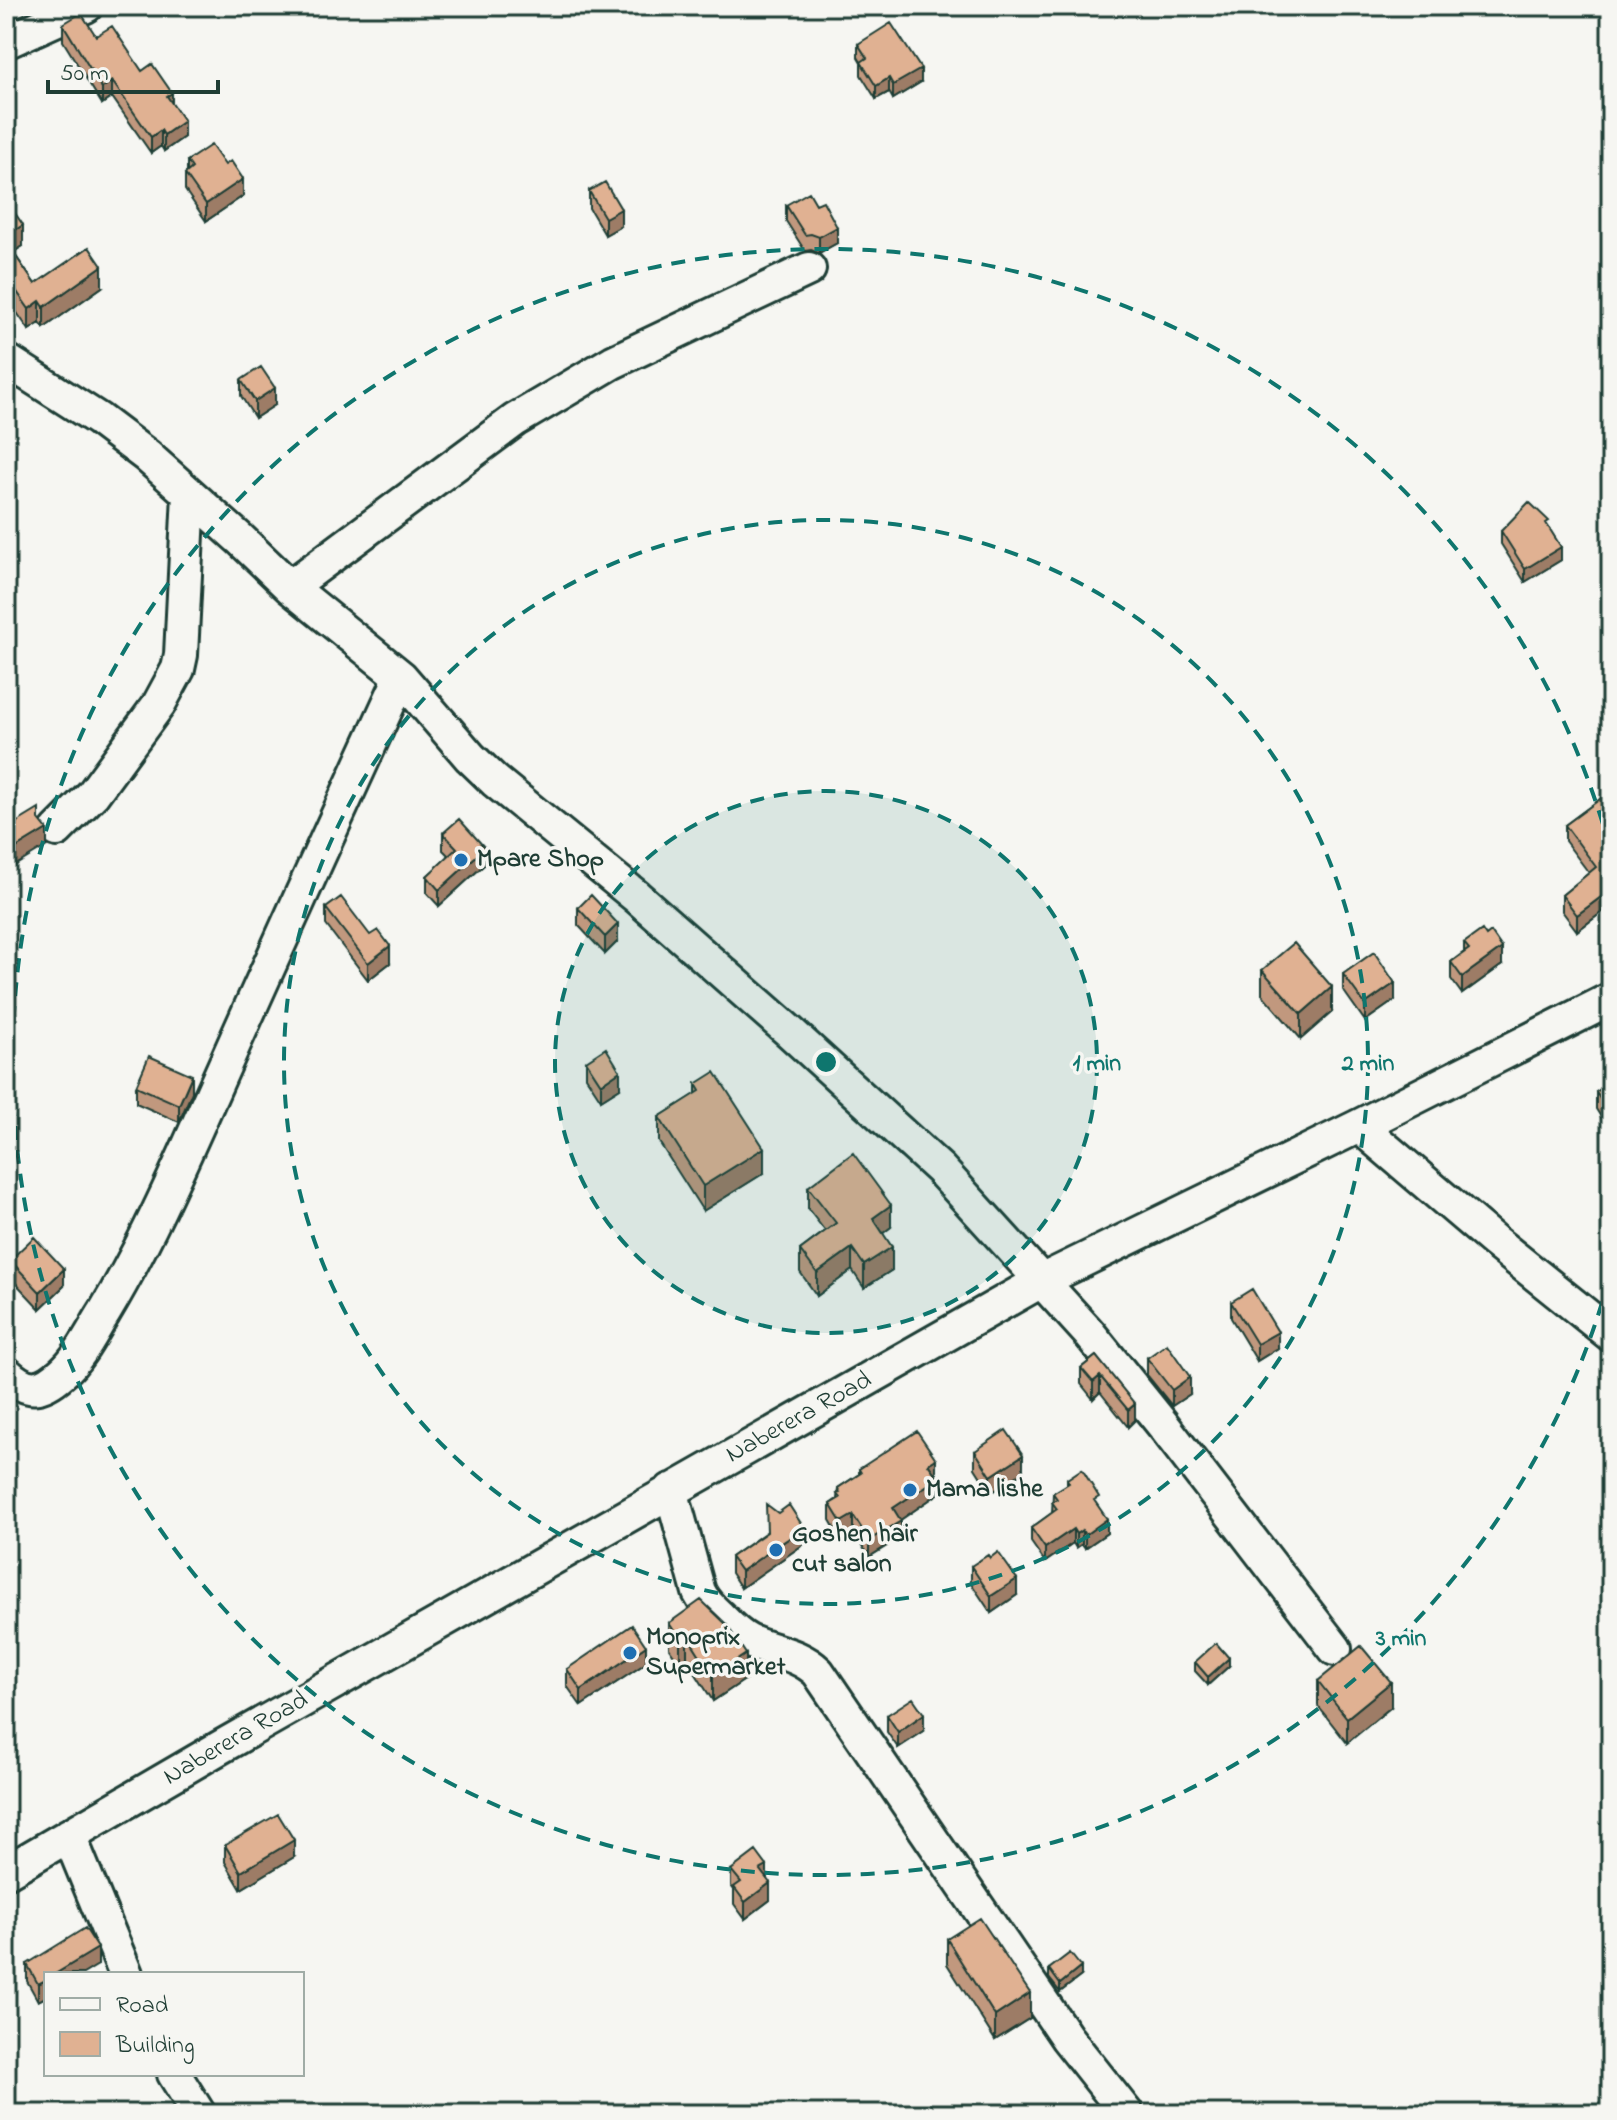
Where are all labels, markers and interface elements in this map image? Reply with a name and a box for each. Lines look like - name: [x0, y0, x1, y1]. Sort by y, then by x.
- scale bar: [48, 44, 218, 94]
- text: 50 m: [60, 57, 109, 92]
- place label: Mpare Shop: [477, 841, 604, 879]
- marker: Mpare Shop: [452, 851, 470, 869]
- text: 1 min: [1073, 1047, 1121, 1082]
- text: 2 min: [1341, 1047, 1395, 1082]
- centre of rings: [812, 1048, 840, 1076]
- street label: Naberera Road: [719, 1362, 879, 1474]
- place label: Mama lishe: [926, 1471, 1044, 1509]
- marker: Mama lishe: [901, 1481, 919, 1499]
- place label: Goshen hair cut salon: [792, 1516, 918, 1584]
- marker: Goshen hair cut salon: [767, 1541, 785, 1559]
- place label: Monoprix Supermarket: [646, 1619, 786, 1687]
- text: 3 min: [1375, 1622, 1427, 1657]
- marker: Monoprix Supermarket: [621, 1644, 639, 1662]
- street label: Naberera Road: [156, 1682, 316, 1796]
- legend: [44, 1972, 304, 2076]
- text: Road: [116, 1989, 169, 2024]
- text: Building: [115, 2029, 195, 2064]

